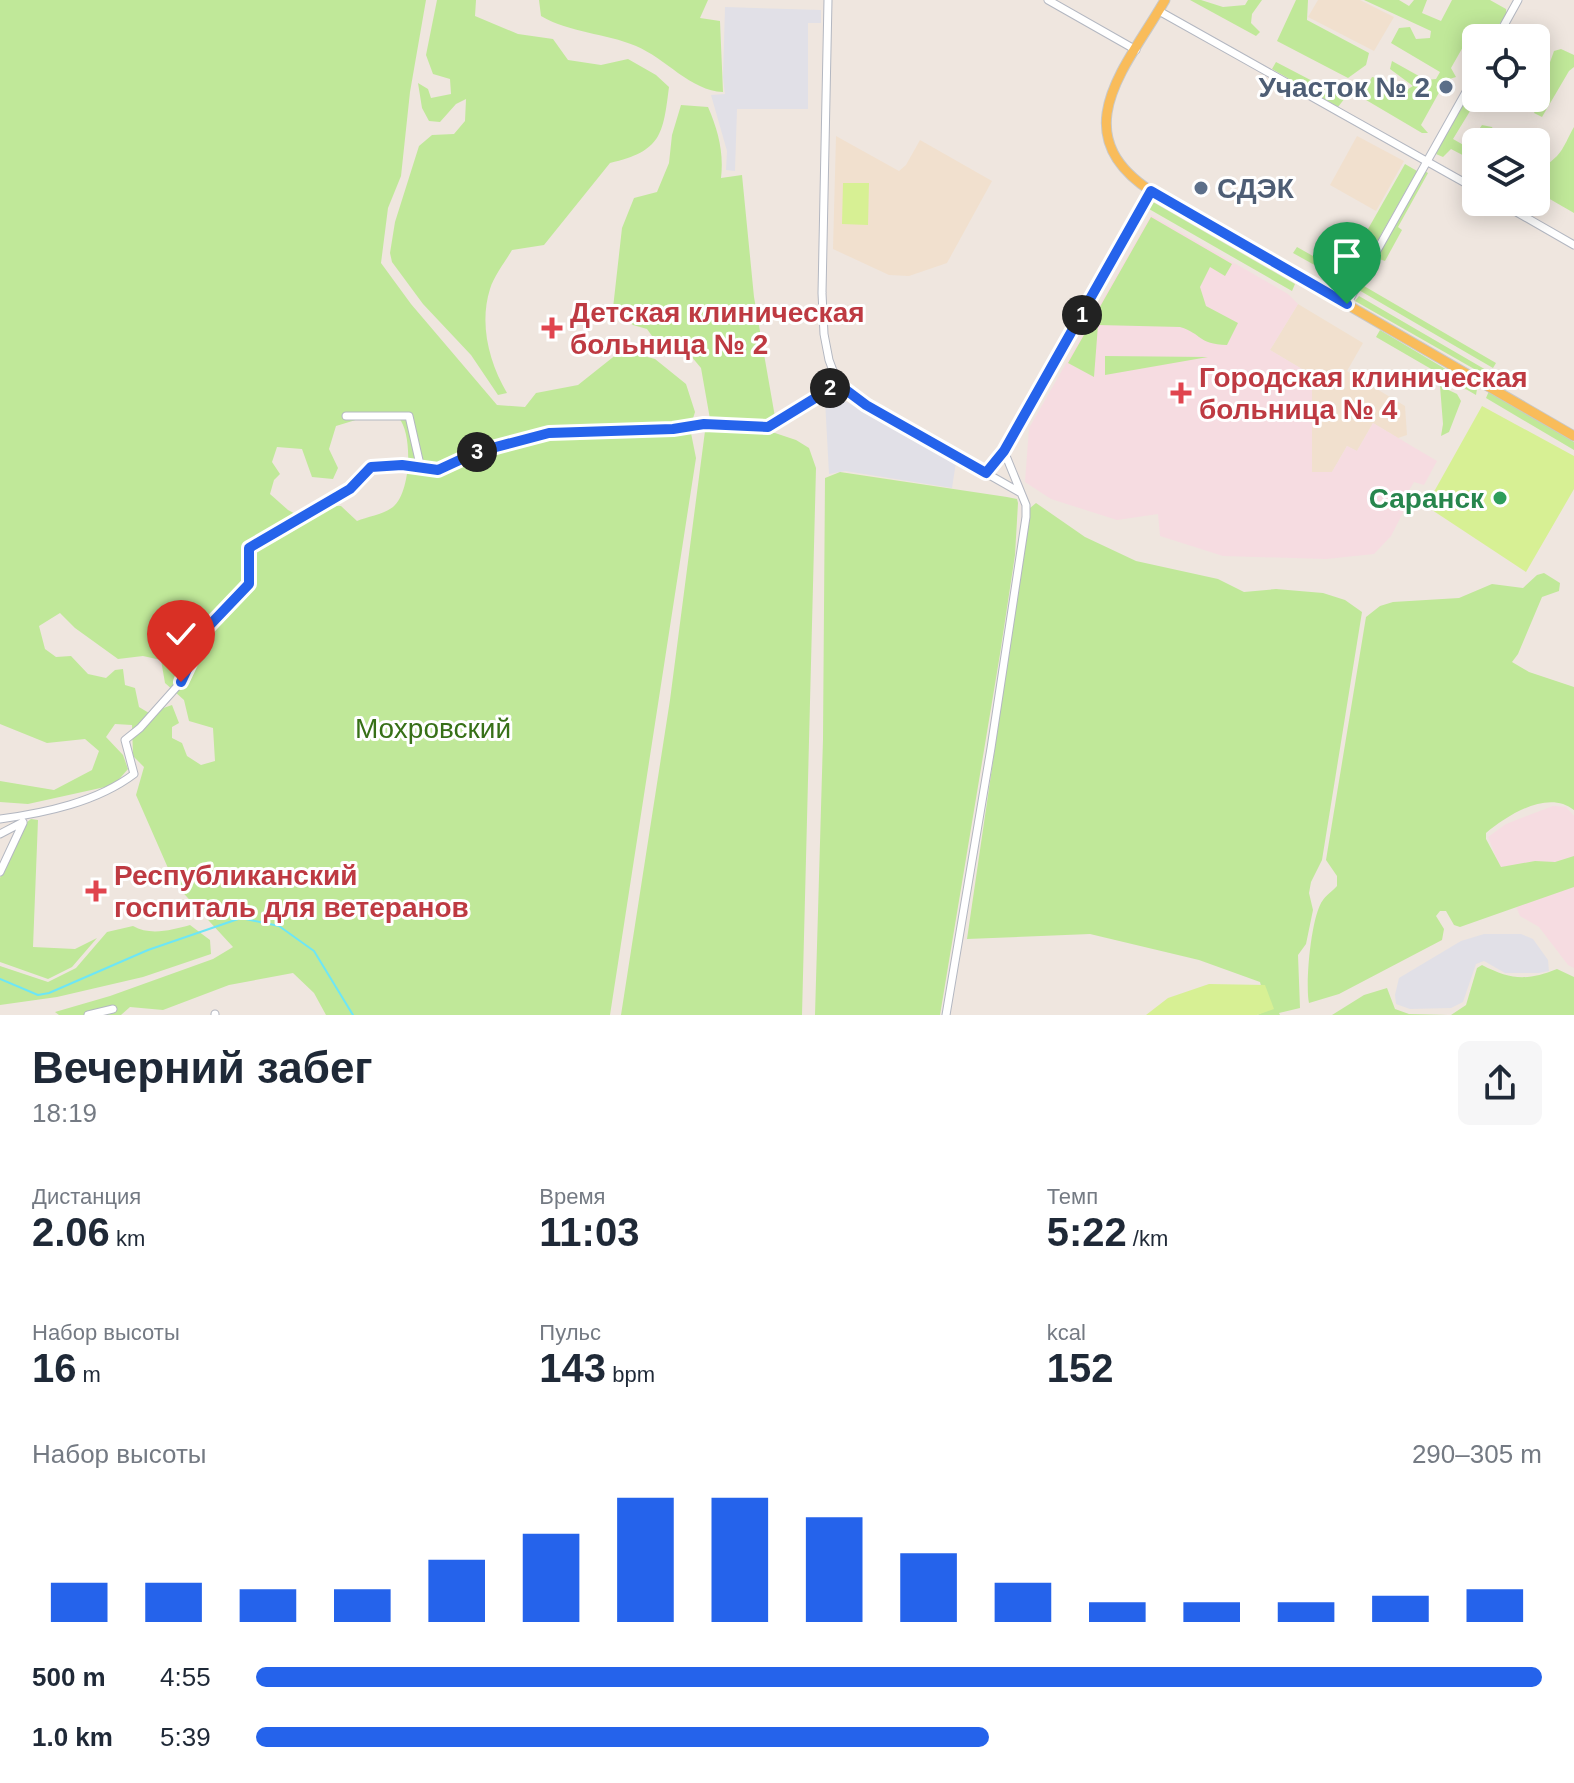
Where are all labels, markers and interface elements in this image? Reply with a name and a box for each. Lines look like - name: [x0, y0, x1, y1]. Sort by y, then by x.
- map controls: [1462, 24, 1550, 216]
- button: locate: [1462, 24, 1550, 112]
- place label: Участок № 2: [1258, 72, 1430, 103]
- marker: Участок № 2: [1437, 78, 1455, 96]
- button: layers: [1462, 128, 1550, 216]
- place label: СДЭК: [1217, 173, 1295, 204]
- marker: СДЭК: [1192, 179, 1210, 197]
- pin: [1313, 222, 1381, 304]
- icon: arrive: [1325, 234, 1369, 278]
- pin: 1: [1062, 295, 1102, 335]
- place label: Детская клиническая больница № 2: [570, 297, 865, 360]
- text: 1: [1076, 302, 1088, 327]
- marker: Детская клиническая больница № 2: [541, 317, 563, 339]
- place label: Городская клиническая больница № 4: [1199, 362, 1528, 425]
- pin: 2: [810, 368, 850, 408]
- text: 2: [824, 375, 836, 400]
- marker: Городская клиническая больница № 4: [1170, 382, 1192, 404]
- pin: 3: [457, 432, 497, 472]
- text: 3: [471, 439, 483, 464]
- place label: Саранск: [1369, 483, 1485, 514]
- marker: Саранск: [1491, 489, 1509, 507]
- pin: [147, 600, 215, 682]
- icon: check: [159, 612, 203, 656]
- park label: Мохровский: [355, 713, 511, 744]
- place label: Республиканский госпиталь для ветеранов: [114, 860, 469, 923]
- marker: Республиканский госпиталь для ветеранов: [85, 880, 107, 902]
- button: share: [1458, 1041, 1542, 1125]
- text: Вечерний забег: [32, 1043, 373, 1092]
- text: 18:19: [32, 1098, 97, 1128]
- text: Дистанция: [32, 1184, 141, 1209]
- text: Время: [539, 1184, 606, 1209]
- text: Темп: [1047, 1184, 1098, 1209]
- text: 2.06: [32, 1210, 110, 1254]
- text: 11:03: [539, 1210, 639, 1254]
- text: 5:22: [1047, 1210, 1127, 1254]
- text: km: [110, 1226, 145, 1251]
- text: /km: [1127, 1226, 1168, 1251]
- text: Набор высоты: [32, 1320, 180, 1345]
- text: Пульс: [539, 1320, 601, 1345]
- text: kcal: [1047, 1320, 1086, 1345]
- text: 16: [32, 1346, 77, 1390]
- text: 143: [539, 1346, 606, 1390]
- text: 152: [1047, 1346, 1113, 1390]
- text: m: [77, 1362, 101, 1387]
- text: bpm: [606, 1362, 655, 1387]
- text: Набор высоты: [32, 1439, 207, 1469]
- text: 290–305 m: [1412, 1439, 1542, 1469]
- text: 500 m: [32, 1662, 106, 1692]
- text: 4:55: [160, 1662, 211, 1692]
- text: 1.0 km: [32, 1722, 113, 1752]
- text: 5:39: [160, 1722, 211, 1752]

